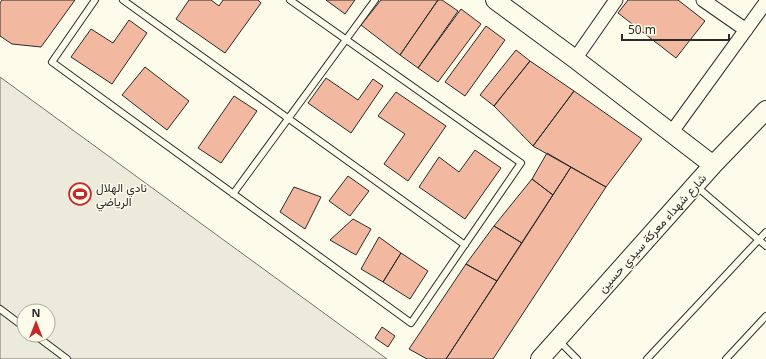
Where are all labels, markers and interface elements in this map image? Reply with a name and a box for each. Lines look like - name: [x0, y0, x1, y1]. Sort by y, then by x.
- scale bar: [622, 16, 729, 42]
- text: 50 m: [628, 21, 656, 38]
- street label: شارع شهداء معركة سيدي حسين: [594, 170, 712, 297]
- place label: نادي الهلال الرياضي: [96, 179, 147, 212]
- sports icon: نادي الهلال الرياضي: [67, 181, 93, 207]
- north arrow: [16, 303, 56, 343]
- text: N: [32, 305, 40, 320]

